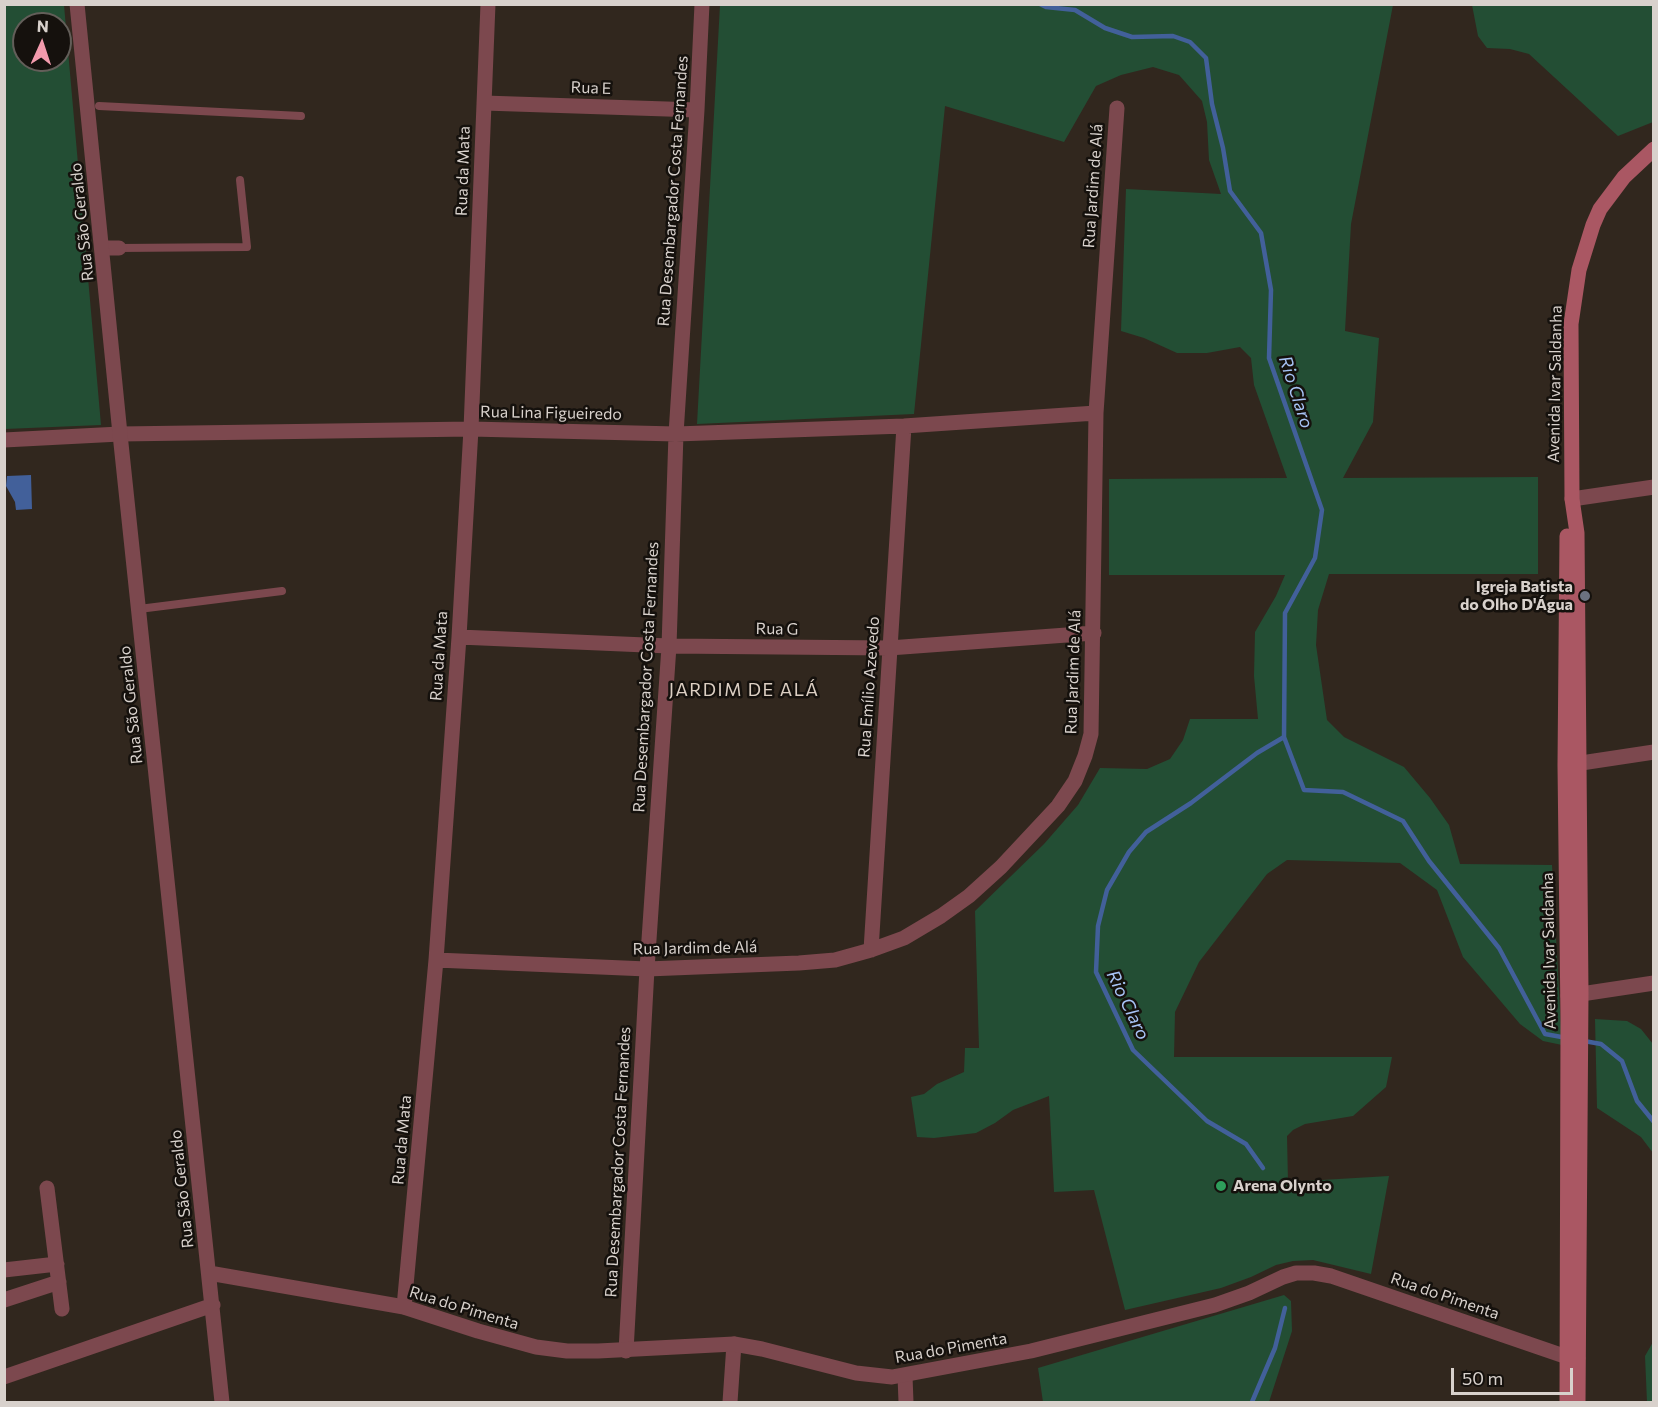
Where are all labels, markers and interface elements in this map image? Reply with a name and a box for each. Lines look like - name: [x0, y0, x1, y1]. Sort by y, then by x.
- north arrow: [12, 12, 72, 72]
- text: N: [36, 16, 49, 35]
- street label: Rua Desembargador Costa Fernandes: [654, 55, 692, 327]
- street label: Rua E: [570, 78, 612, 98]
- street label: Rua Jardim de Alá: [1079, 123, 1107, 249]
- street label: Rua da Mata: [452, 126, 474, 216]
- street label: Rua São Geraldo: [66, 162, 98, 282]
- street label: Avenida Ivar Saldanha: [1544, 305, 1566, 463]
- water label: Rio Claro: [1274, 353, 1318, 431]
- street label: Rua Lina Figueiredo: [480, 402, 622, 424]
- street label: Rua Desembargador Costa Fernandes: [629, 541, 663, 813]
- place label: Igreja Batista do Olho D'Água: [1460, 577, 1573, 615]
- marker: Igreja Batista do Olho D'Água: [1578, 589, 1592, 603]
- street label: Rua Jardim de Alá: [1061, 609, 1085, 735]
- street label: Rua da Mata: [426, 610, 452, 702]
- street label: Rua Emílio Azevedo: [854, 616, 884, 758]
- street label: Rua G: [755, 619, 799, 639]
- street label: Rua São Geraldo: [115, 645, 147, 765]
- district label: JARDIM DE ALÁ: [669, 679, 819, 701]
- street label: Avenida Ivar Saldanha: [1538, 872, 1560, 1030]
- street label: Rua Jardim de Alá: [633, 937, 757, 959]
- water label: Rio Claro: [1102, 967, 1154, 1043]
- street label: Rua Desembargador Costa Fernandes: [601, 1026, 635, 1298]
- street label: Rua da Mata: [389, 1094, 415, 1186]
- street label: Rua São Geraldo: [166, 1129, 198, 1249]
- place label: Arena Olynto: [1233, 1176, 1332, 1196]
- marker: Arena Olynto: [1214, 1179, 1228, 1193]
- street label: Rua do Pimenta: [1388, 1268, 1502, 1324]
- street label: Rua do Pimenta: [407, 1282, 521, 1334]
- street label: Rua do Pimenta: [893, 1329, 1009, 1367]
- scale bar: [1454, 1356, 1576, 1394]
- text: 50 m: [1462, 1367, 1503, 1389]

